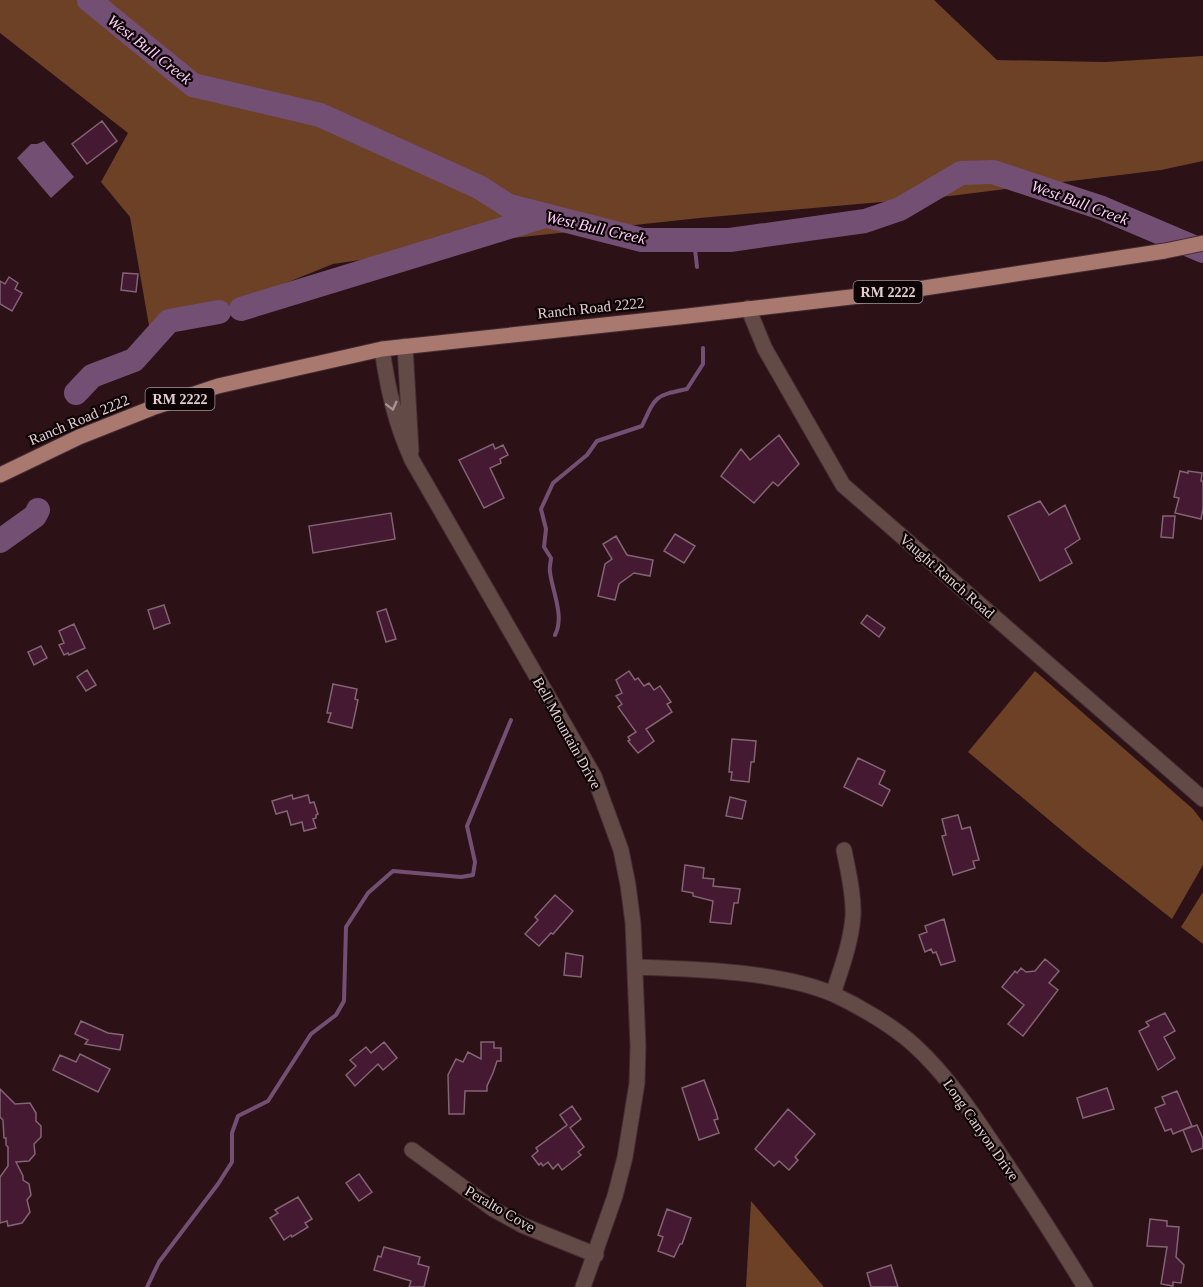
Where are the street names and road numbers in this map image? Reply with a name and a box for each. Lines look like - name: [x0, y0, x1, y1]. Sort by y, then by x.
- road number: RM 2222: [854, 281, 922, 303]
- street label: Ranch Road 2222: [537, 294, 645, 322]
- road number: RM 2222: [146, 388, 214, 410]
- street label: Ranch Road 2222: [26, 392, 132, 448]
- street label: Vaught Ranch Road: [896, 531, 998, 622]
- street label: Bell Mountain Drive: [530, 674, 604, 792]
- street label: Long Canyon Drive: [940, 1076, 1022, 1184]
- street label: Peralto Cove: [462, 1183, 538, 1236]

